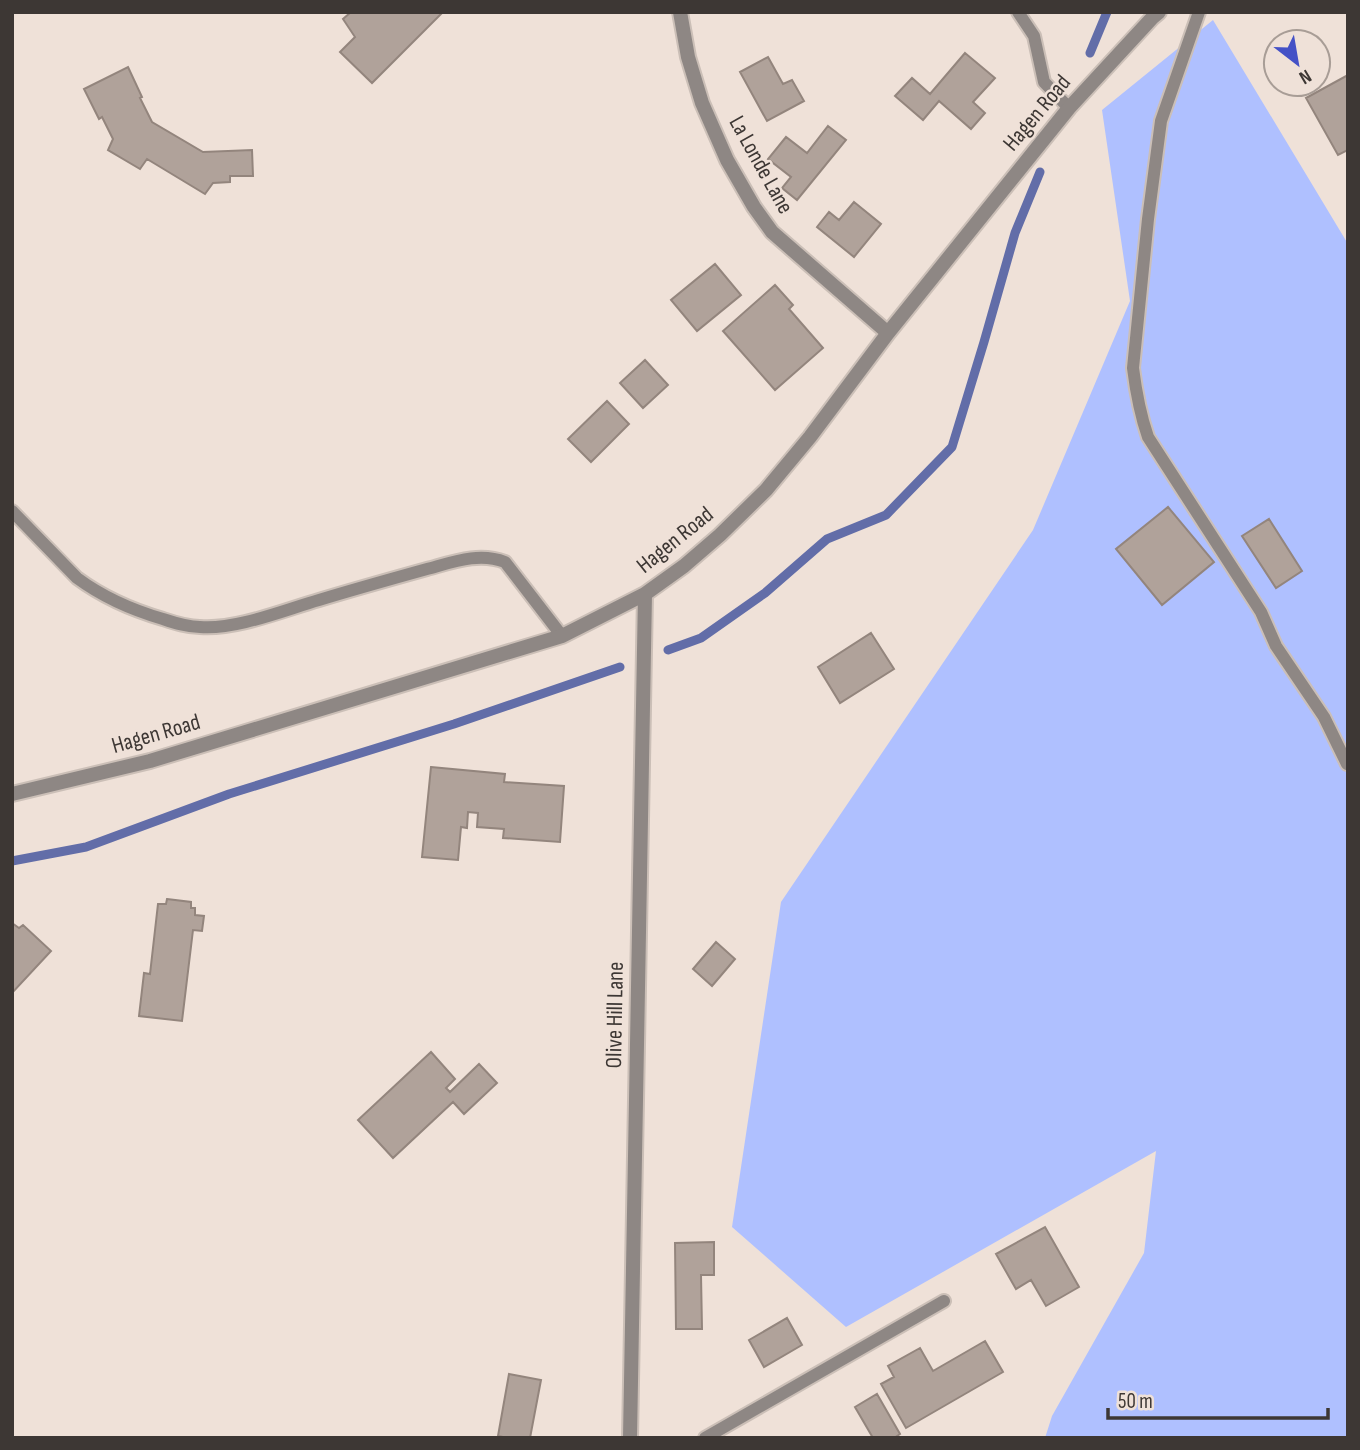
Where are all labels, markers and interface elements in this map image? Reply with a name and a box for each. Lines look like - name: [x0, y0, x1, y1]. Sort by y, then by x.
- north arrow: [1262, 28, 1332, 98]
- text: N: [1295, 64, 1315, 89]
- street label: Hagen Road: [997, 69, 1077, 157]
- street label: La Londe Lane: [723, 111, 799, 219]
- street label: Hagen Road: [631, 501, 719, 579]
- street label: Hagen Road: [109, 708, 203, 760]
- street label: Olive Hill Lane: [600, 961, 630, 1069]
- scale bar: [1108, 1376, 1328, 1420]
- text: 50 m: [1118, 1389, 1153, 1414]

